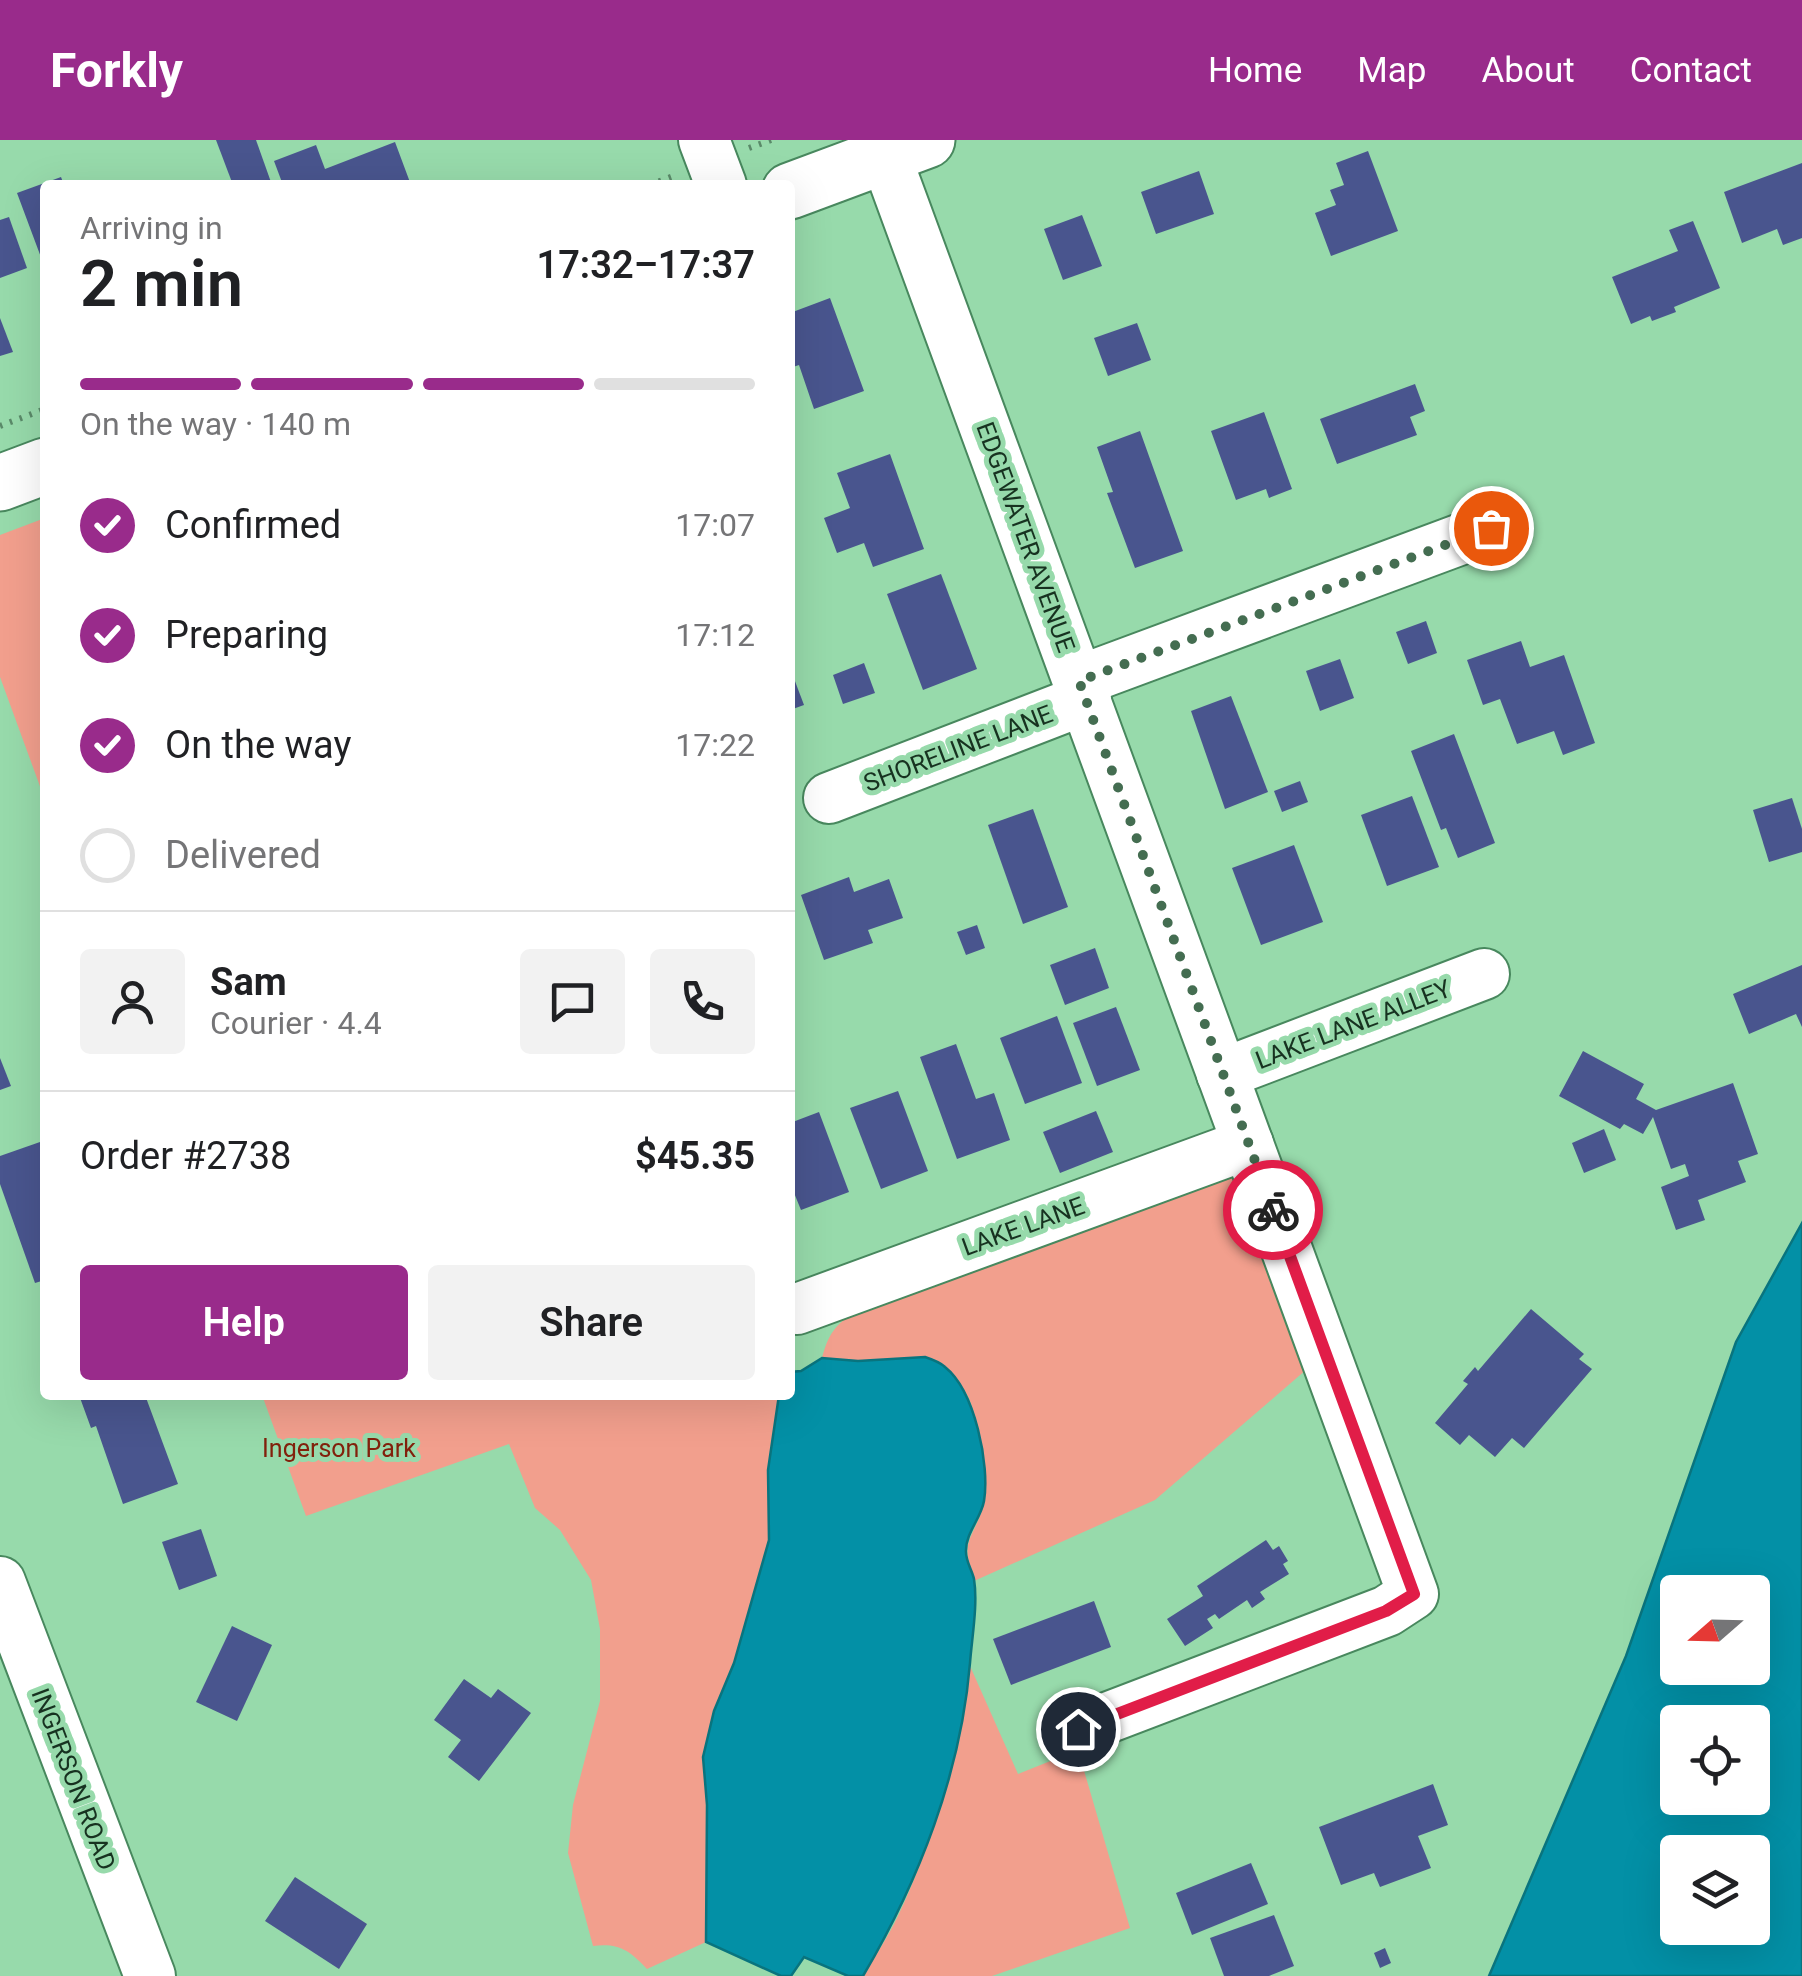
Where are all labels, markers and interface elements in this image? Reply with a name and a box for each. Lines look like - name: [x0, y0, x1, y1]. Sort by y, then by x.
- text: Forkly: [50, 42, 183, 99]
- text: Home: [1208, 50, 1302, 91]
- text: Map: [1357, 50, 1426, 91]
- text: About: [1481, 50, 1575, 91]
- text: Contact: [1630, 50, 1752, 91]
- text: Arriving in: [80, 209, 223, 247]
- text: 17:32–17:37: [536, 243, 755, 287]
- text: 2 min: [80, 246, 243, 322]
- text: On the way · 140 m: [80, 405, 351, 443]
- street label: EDGEWATER AVENUE: [970, 418, 1081, 656]
- pin: [1449, 486, 1534, 571]
- icon: check: [80, 498, 135, 553]
- icon: bag: [1464, 501, 1519, 556]
- text: Confirmed: [165, 503, 341, 547]
- text: 17:07: [675, 506, 755, 544]
- icon: check: [80, 608, 135, 663]
- text: Preparing: [165, 613, 328, 657]
- text: 17:12: [675, 616, 755, 654]
- street label: SHORELINE LANE: [860, 699, 1057, 798]
- icon: check: [80, 718, 135, 773]
- text: On the way: [165, 723, 351, 767]
- text: 17:22: [675, 726, 755, 764]
- text: Delivered: [165, 833, 321, 877]
- button: person: [80, 949, 185, 1054]
- button: chat: [520, 949, 625, 1054]
- button: phone: [650, 949, 755, 1054]
- text: Sam: [210, 960, 287, 1004]
- street label: LAKE LANE ALLEY: [1251, 974, 1455, 1075]
- text: Courier · 4.4: [210, 1004, 382, 1042]
- text: Order #2738: [80, 1134, 291, 1178]
- text: $45.35: [635, 1134, 755, 1178]
- courier: [1223, 1160, 1323, 1260]
- icon: bike: [1246, 1183, 1301, 1238]
- street label: LAKE LANE: [958, 1191, 1088, 1262]
- button: Help: [80, 1265, 408, 1380]
- button: Share: [428, 1265, 755, 1380]
- park label: Ingerson Park: [262, 1434, 416, 1463]
- north arrow: [1660, 1575, 1770, 1685]
- map controls: [1660, 1575, 1770, 1945]
- street label: INGERSON ROAD: [26, 1684, 122, 1874]
- pin: [1036, 1687, 1121, 1772]
- icon: home: [1051, 1702, 1106, 1757]
- button: locate: [1660, 1705, 1770, 1815]
- button: layers: [1660, 1835, 1770, 1945]

